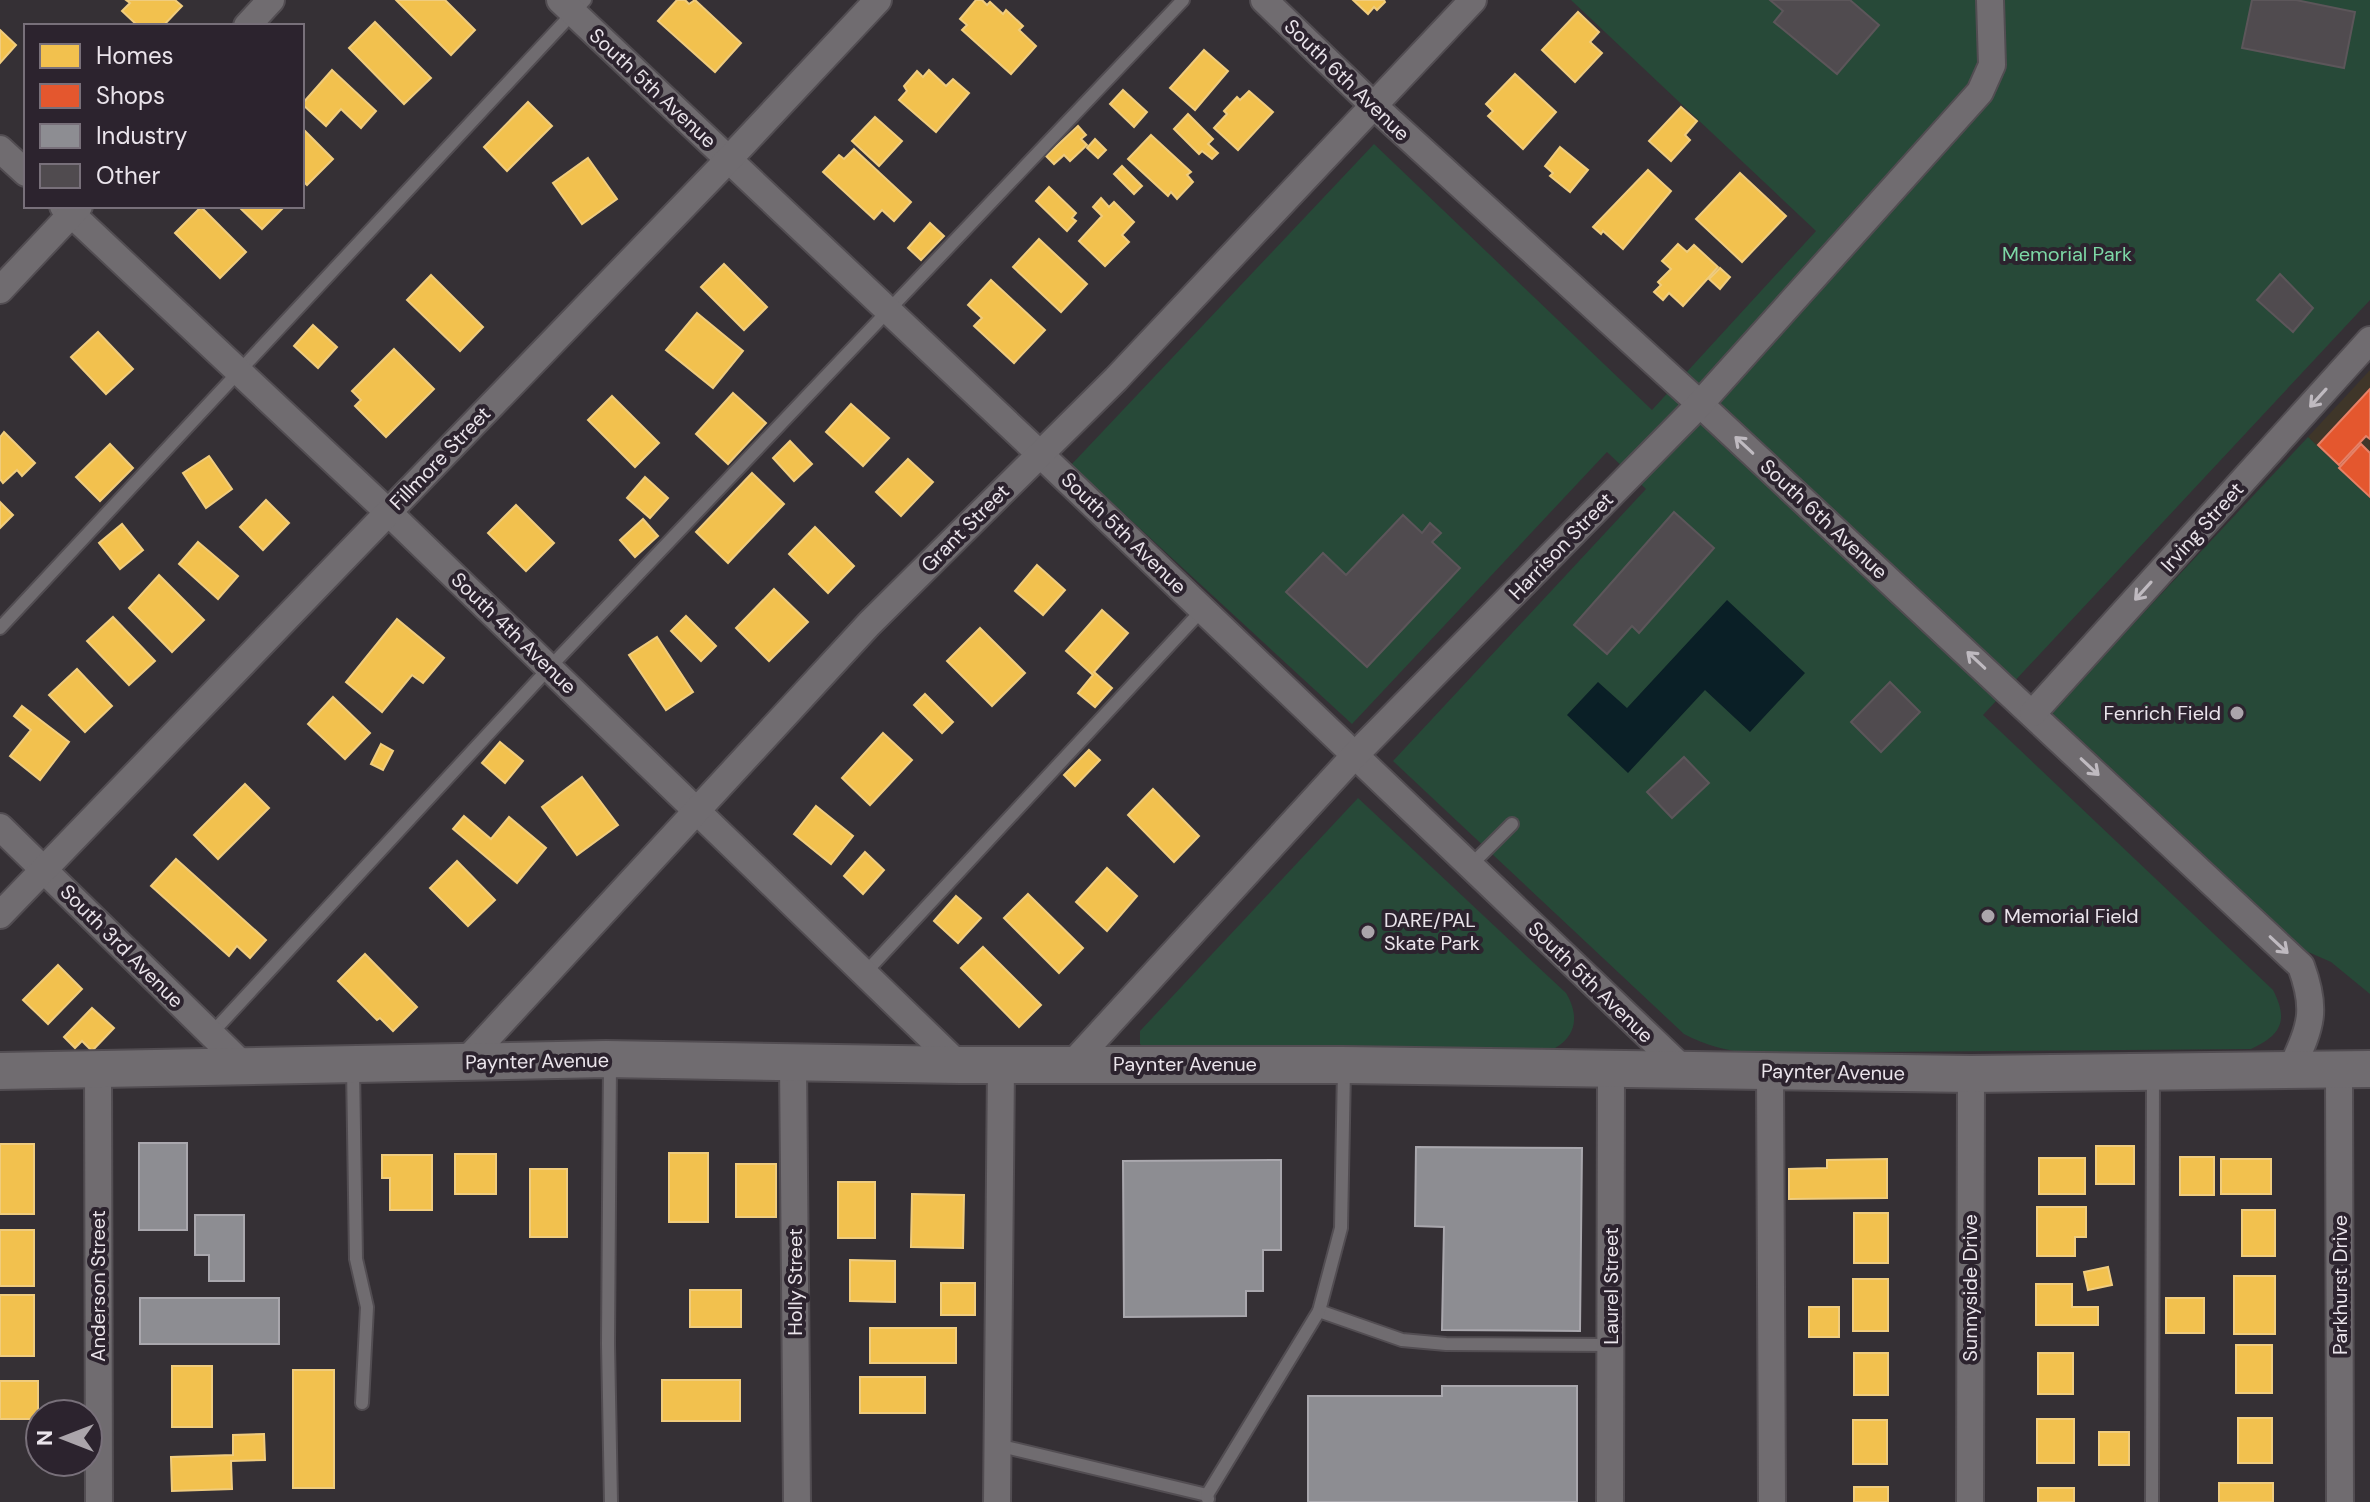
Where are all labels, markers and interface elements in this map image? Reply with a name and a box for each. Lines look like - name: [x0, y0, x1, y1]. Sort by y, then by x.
- street label: South 6th Avenue: [1279, 13, 1415, 147]
- street label: South 5th Avenue: [584, 22, 722, 154]
- legend: [24, 24, 304, 208]
- text: Homes: [96, 40, 174, 71]
- text: Shops: [96, 80, 165, 111]
- text: Industry: [96, 120, 187, 151]
- text: Other: [96, 160, 160, 191]
- park label: Memorial Park: [2002, 241, 2132, 267]
- one-way arrow: [2309, 388, 2327, 408]
- street label: Fillmore Street: [384, 400, 496, 515]
- one-way arrow: [1735, 437, 1755, 455]
- street label: South 6th Avenue: [1755, 453, 1893, 585]
- street label: South 5th Avenue: [1056, 467, 1192, 599]
- street label: Irving Street: [2155, 477, 2249, 577]
- street label: Grant Street: [915, 478, 1015, 578]
- street label: Harrison Street: [1503, 487, 1619, 605]
- street label: South 4th Avenue: [446, 567, 582, 699]
- one-way arrow: [2135, 581, 2153, 601]
- one-way arrow: [1966, 651, 1986, 670]
- place label: Fenrich Field: [2104, 700, 2221, 726]
- marker: Fenrich Field: [2228, 704, 2246, 722]
- one-way arrow: [2079, 757, 2099, 776]
- street label: South 3rd Avenue: [55, 879, 189, 1013]
- place label: Memorial Field: [2004, 903, 2139, 929]
- place label: DARE/PAL Skate Park: [1384, 907, 1480, 956]
- marker: Memorial Field: [1979, 907, 1997, 925]
- street label: South 5th Avenue: [1523, 916, 1659, 1048]
- marker: DARE/PAL Skate Park: [1359, 923, 1377, 941]
- one-way arrow: [2269, 936, 2289, 955]
- street label: Paynter Avenue: [465, 1047, 609, 1075]
- street label: Paynter Avenue: [1113, 1051, 1257, 1077]
- street label: Paynter Avenue: [1761, 1058, 1905, 1086]
- street label: Anderson Street: [85, 1210, 111, 1362]
- street label: Sunnyside Drive: [1957, 1214, 1983, 1362]
- street label: Parkhurst Drive: [2327, 1215, 2353, 1355]
- street label: Laurel Street: [1598, 1227, 1624, 1345]
- street label: Holly Street: [782, 1228, 808, 1336]
- north arrow: [24, 1398, 104, 1478]
- text: N: [30, 1430, 59, 1446]

